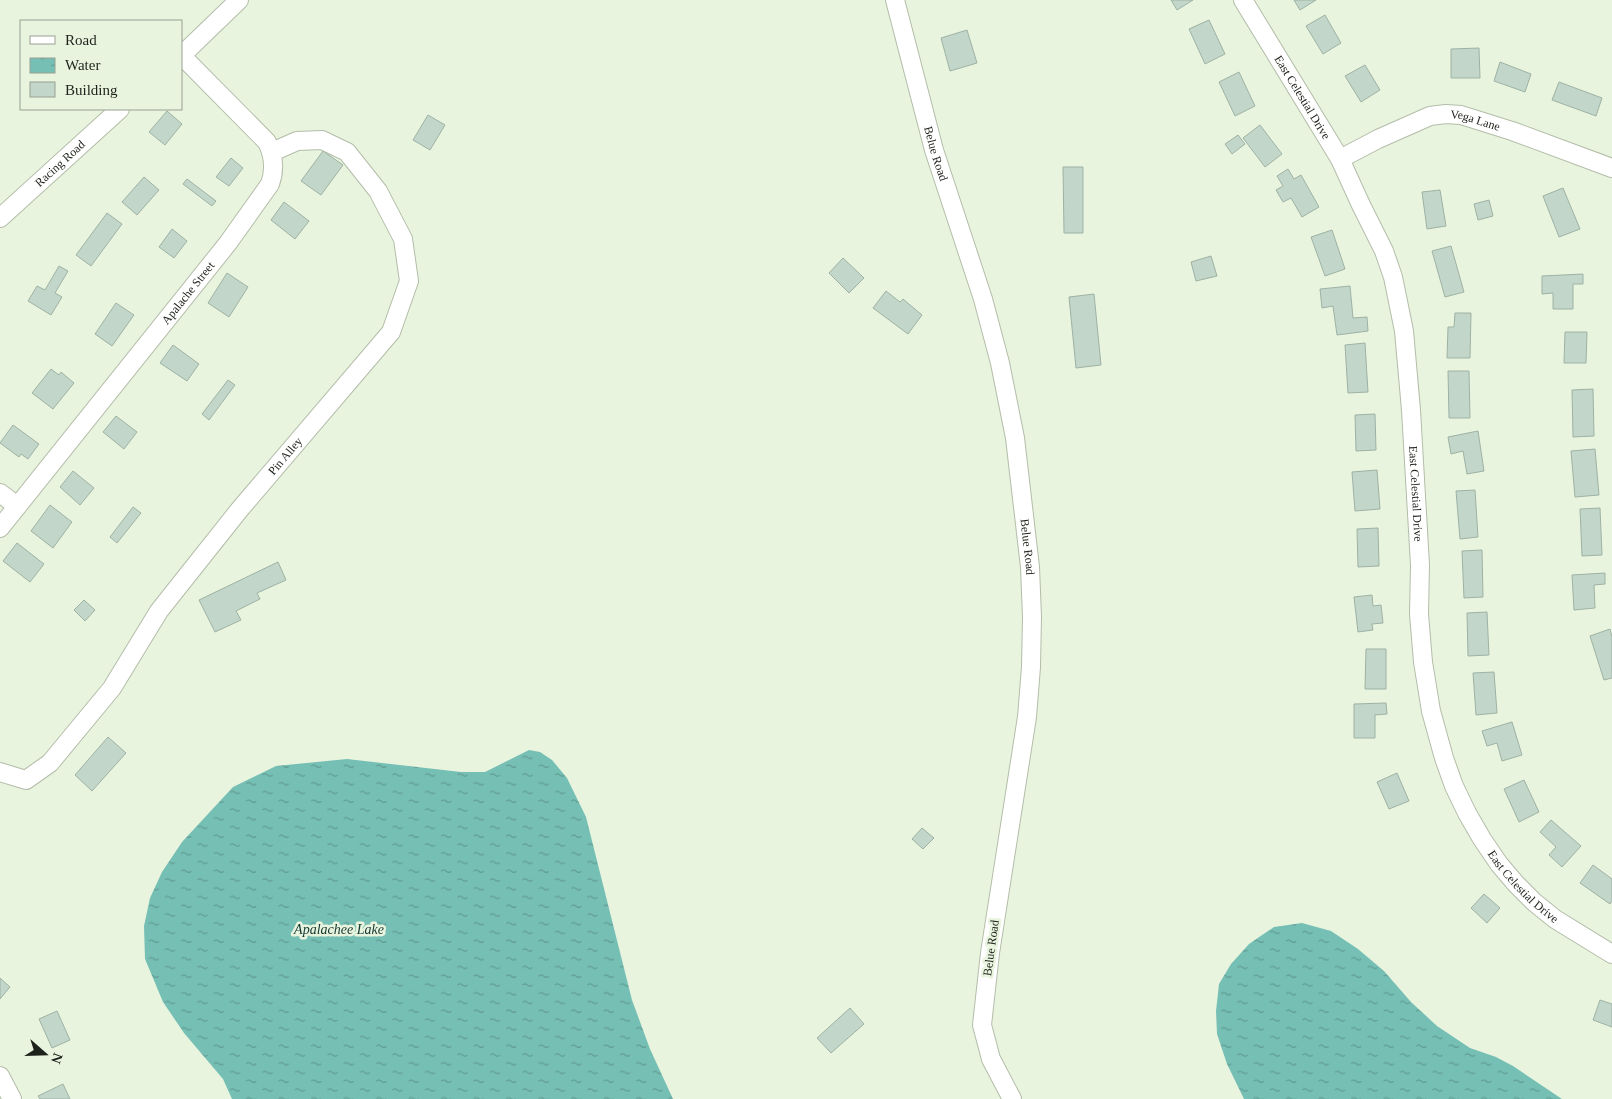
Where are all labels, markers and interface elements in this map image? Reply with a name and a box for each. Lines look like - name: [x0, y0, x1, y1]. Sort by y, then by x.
- legend: [20, 20, 182, 110]
- text: Road: [65, 32, 97, 48]
- street label: East Celestial Drive: [1271, 53, 1333, 142]
- text: Water: [65, 57, 100, 73]
- text: Building: [65, 82, 118, 98]
- street label: Vega Lane: [1450, 107, 1502, 134]
- street label: Belue Road: [921, 125, 951, 183]
- street label: Racing Road: [32, 137, 88, 190]
- street label: Apalache Street: [159, 258, 218, 327]
- street label: Pin Alley: [265, 434, 305, 478]
- street label: East Celestial Drive: [1406, 445, 1426, 542]
- street label: Belue Road: [1017, 518, 1037, 575]
- street label: East Celestial Drive: [1485, 848, 1561, 926]
- street label: Belue Road: [980, 919, 1002, 977]
- water label: Apalachee Lake: [293, 922, 384, 937]
- north arrow: [20, 1029, 70, 1079]
- text: N: [48, 1051, 66, 1066]

